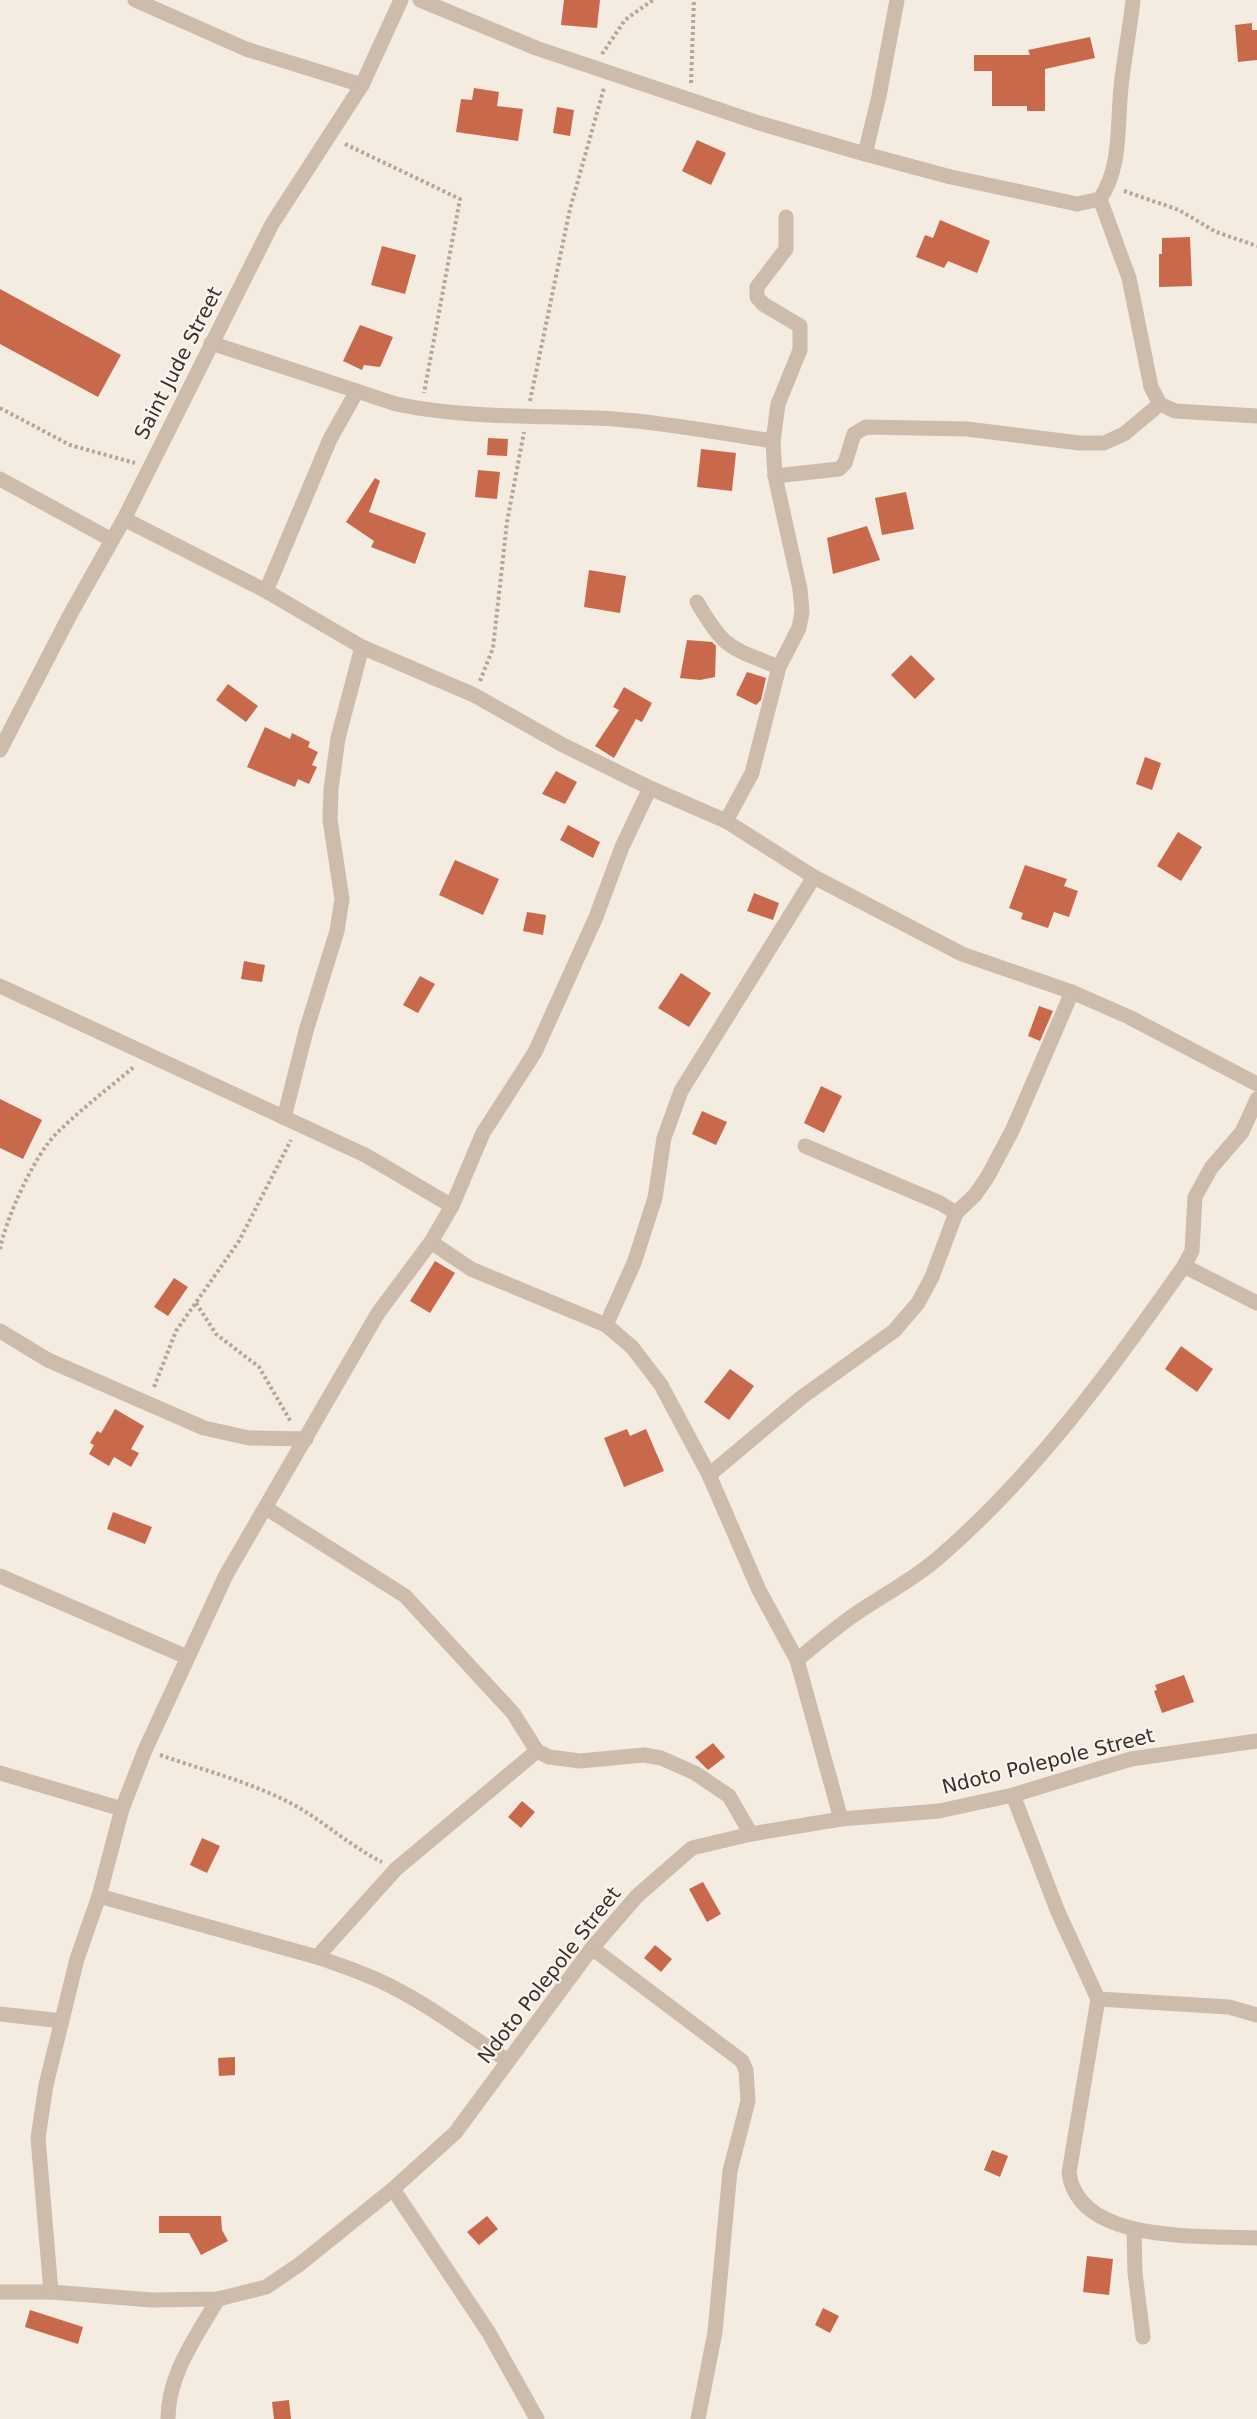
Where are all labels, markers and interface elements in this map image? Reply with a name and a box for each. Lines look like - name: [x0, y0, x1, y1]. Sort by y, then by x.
- street label: Saint Jude Street: [129, 283, 227, 443]
- street label: Ndoto Polepole Street: [939, 1723, 1157, 1799]
- street label: Ndoto Polepole Street: [473, 1882, 626, 2068]

